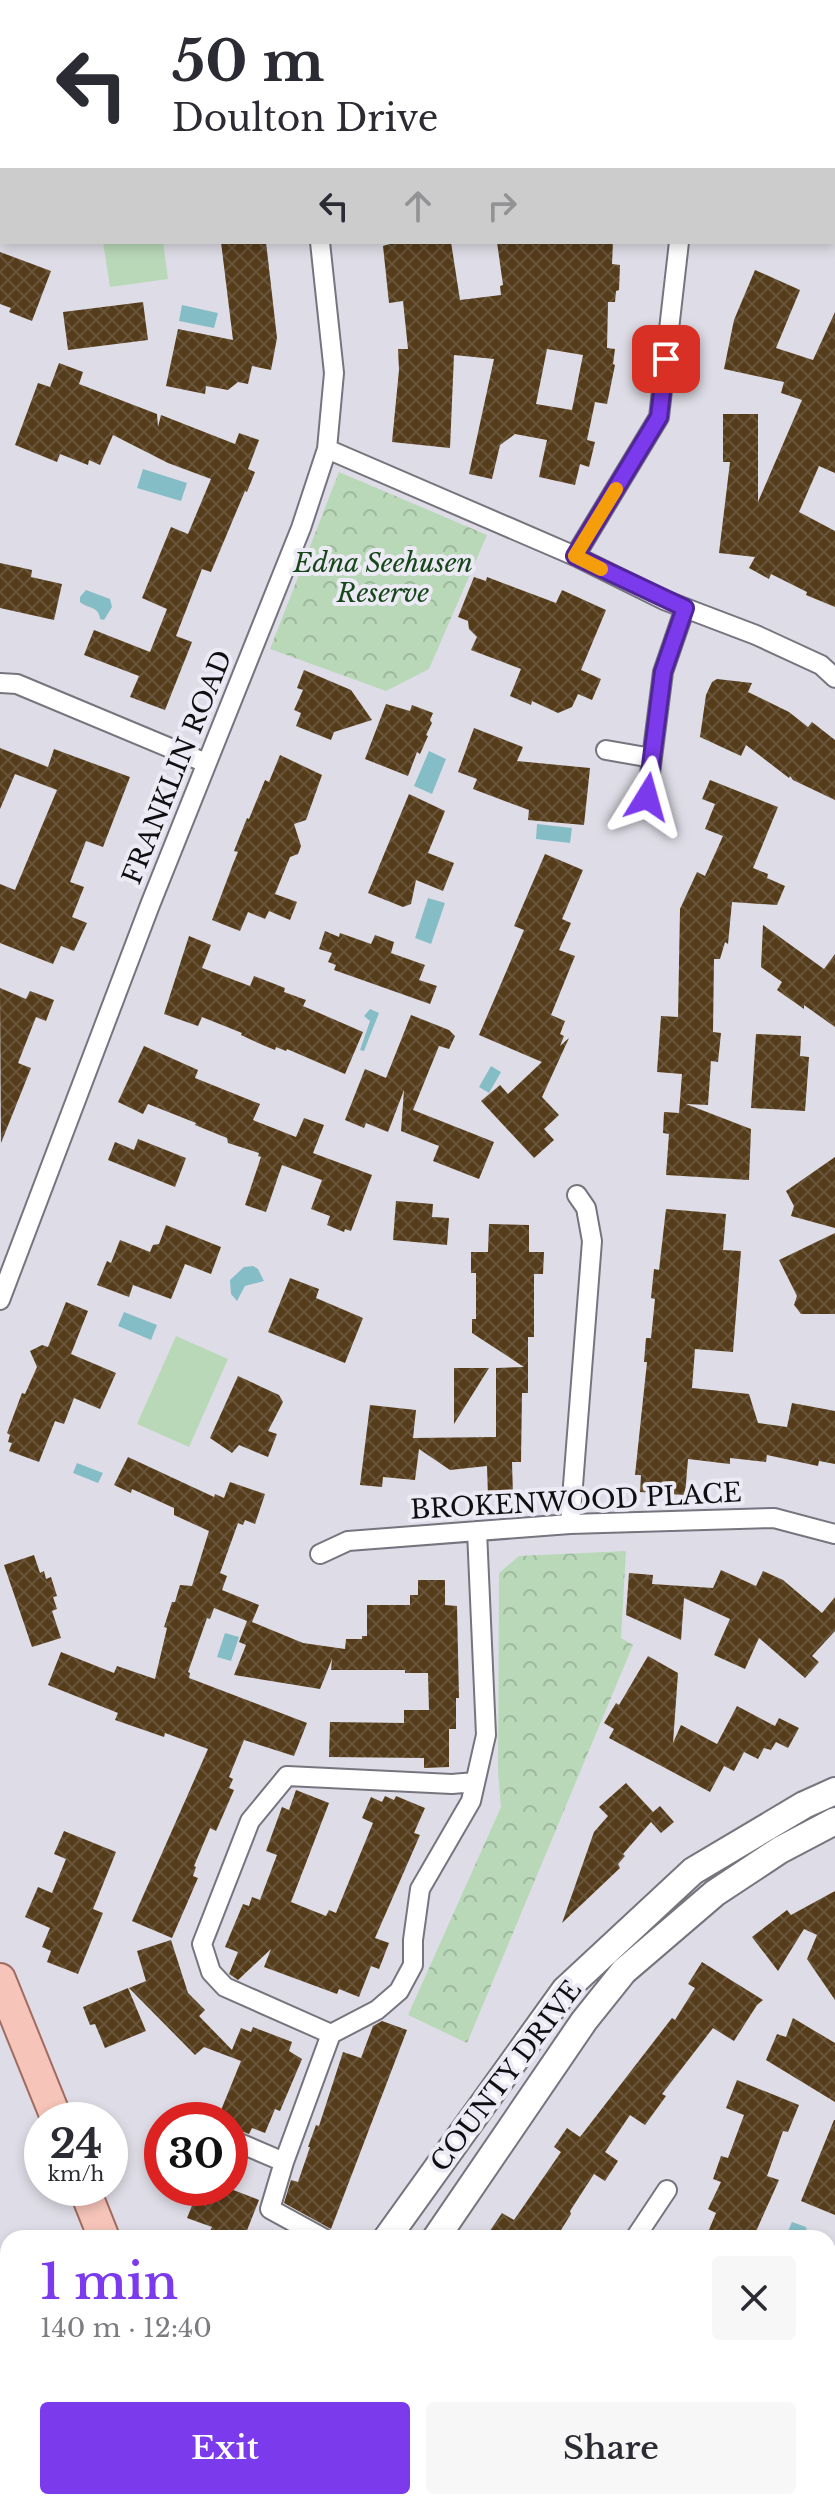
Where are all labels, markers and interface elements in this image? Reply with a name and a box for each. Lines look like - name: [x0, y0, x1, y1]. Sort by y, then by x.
- text: 50 m: [172, 27, 324, 96]
- icon: left: [40, 32, 144, 136]
- text: Doulton Drive: [172, 96, 438, 141]
- icon: left: [312, 184, 356, 228]
- icon: ahead: [396, 184, 440, 228]
- icon: right: [480, 184, 524, 228]
- pin: [632, 325, 700, 393]
- icon: arrive: [644, 337, 688, 381]
- park label: Edna Seehusen Reserve: [292, 547, 473, 609]
- street label: FRANKLIN ROAD: [115, 645, 239, 889]
- position arrow: [605, 755, 689, 839]
- street label: BROKENWOOD PLACE: [409, 1476, 743, 1526]
- street label: COUNTY DRIVE: [424, 1974, 588, 2178]
- speed limit sign: 30: [144, 2102, 248, 2206]
- text: 24: [50, 2119, 102, 2169]
- text: km/h: [48, 2162, 104, 2186]
- text: 1 min: [40, 2252, 178, 2312]
- button: close: [712, 2256, 796, 2340]
- text: 140 m · 12:40: [40, 2312, 212, 2344]
- button: Exit: [40, 2402, 410, 2494]
- button: Share: [426, 2402, 796, 2494]

